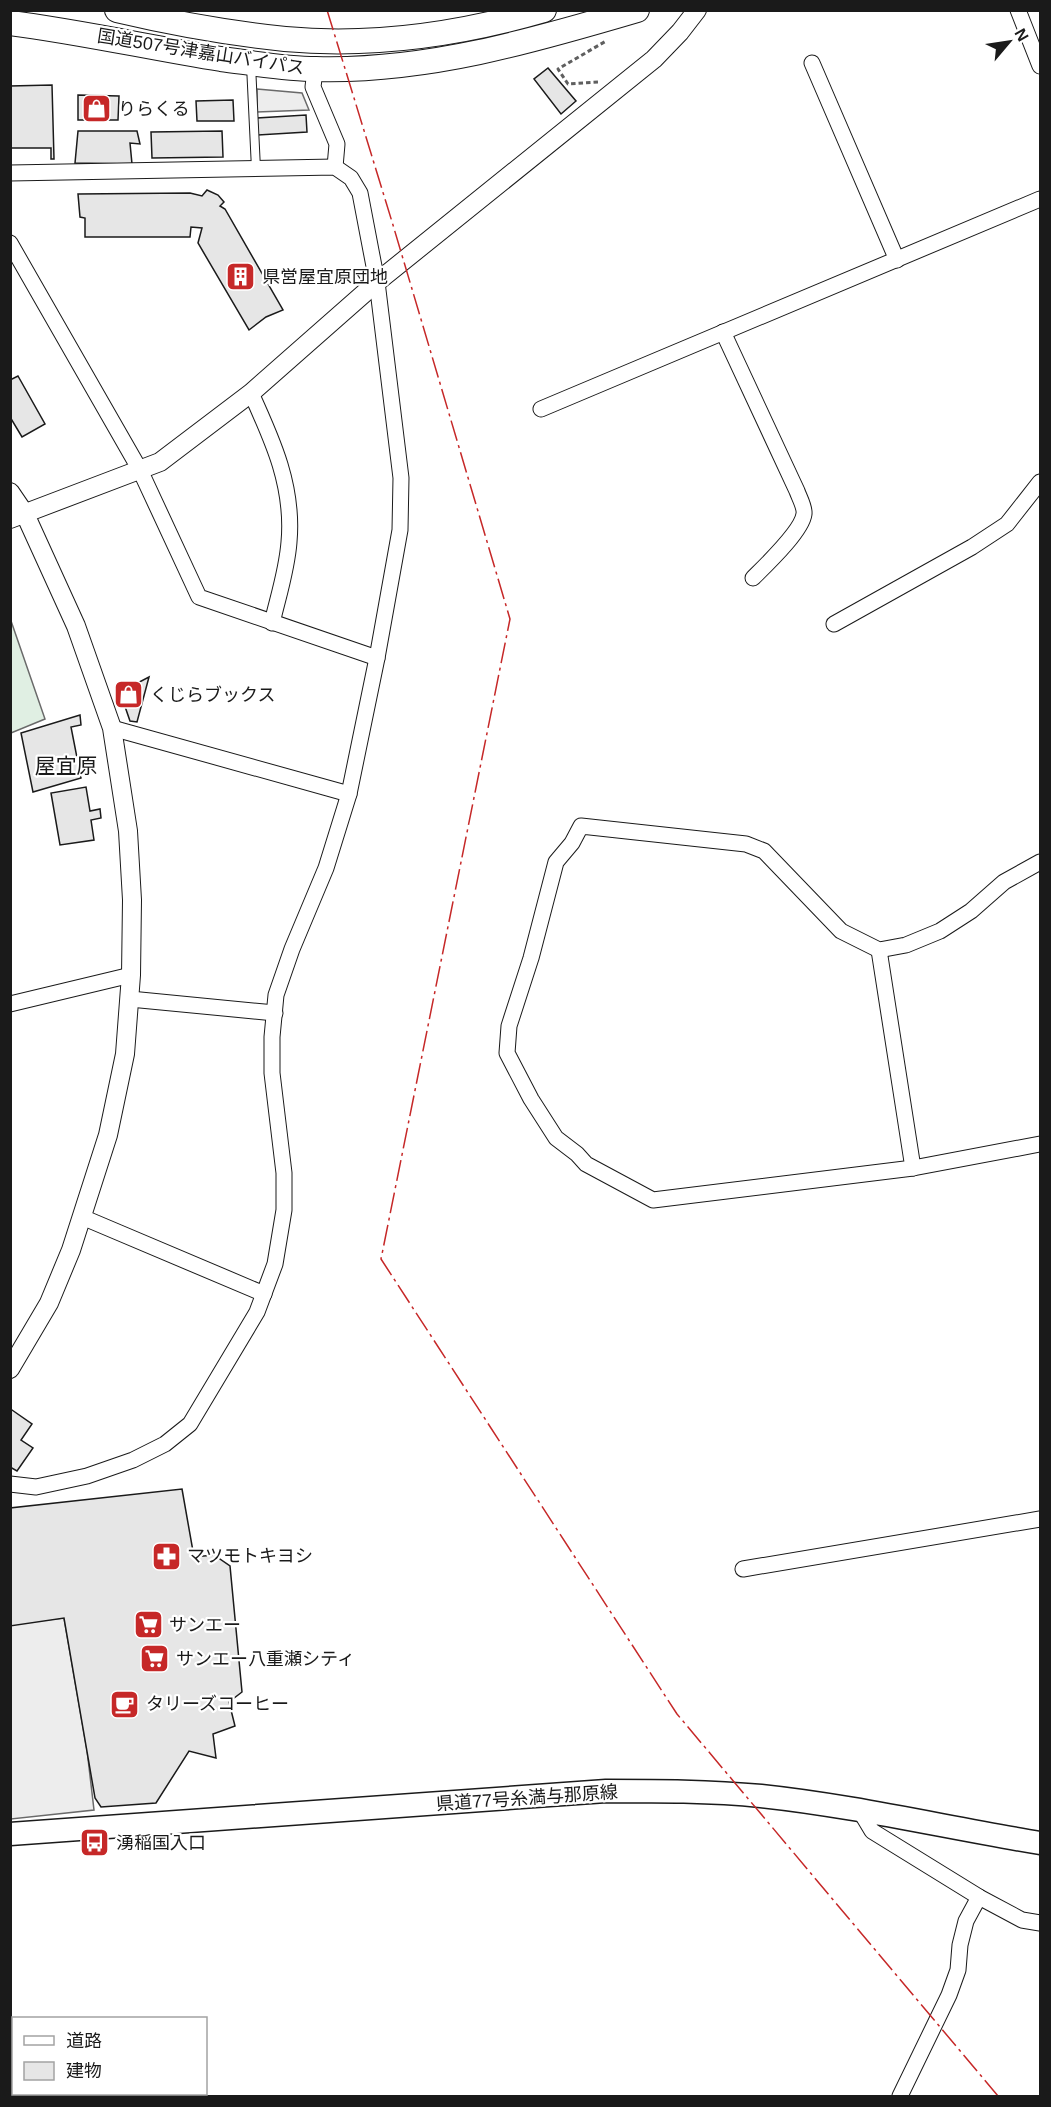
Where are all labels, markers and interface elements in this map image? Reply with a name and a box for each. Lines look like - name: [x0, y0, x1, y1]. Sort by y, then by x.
- north arrow: [979, 12, 1039, 72]
- street label: 国道507号津嘉山バイパス: [96, 26, 306, 78]
- text: N: [1011, 26, 1032, 44]
- shop icon: りらくる: [81, 93, 113, 125]
- place label: りらくる: [118, 99, 190, 119]
- building icon: 県営屋宜原団地: [225, 261, 257, 293]
- place label: 県営屋宜原団地: [262, 267, 388, 287]
- shop icon: くじらブックス: [113, 679, 145, 711]
- place label: くじらブックス: [150, 685, 275, 705]
- district label: 屋宜原: [35, 754, 98, 777]
- pharmacy icon: マツモトキヨシ: [150, 1540, 182, 1572]
- place label: マツモトキヨシ: [187, 1546, 313, 1566]
- supermarket icon: サンエー: [132, 1609, 164, 1641]
- place label: サンエー: [169, 1615, 241, 1635]
- supermarket icon: サンエー八重瀬シティ: [139, 1643, 171, 1675]
- place label: サンエー八重瀬シティ: [176, 1649, 355, 1669]
- cafe icon: タリーズコーヒー: [109, 1688, 141, 1720]
- place label: タリーズコーヒー: [146, 1694, 289, 1714]
- street label: 県道77号糸満与那原線: [436, 1782, 618, 1814]
- bus stop icon: 湧稲国入口: [79, 1827, 111, 1859]
- place label: 湧稲国入口: [116, 1833, 206, 1853]
- legend: [12, 2017, 207, 2095]
- text: 道路: [66, 2031, 102, 2051]
- text: 建物: [66, 2061, 102, 2081]

